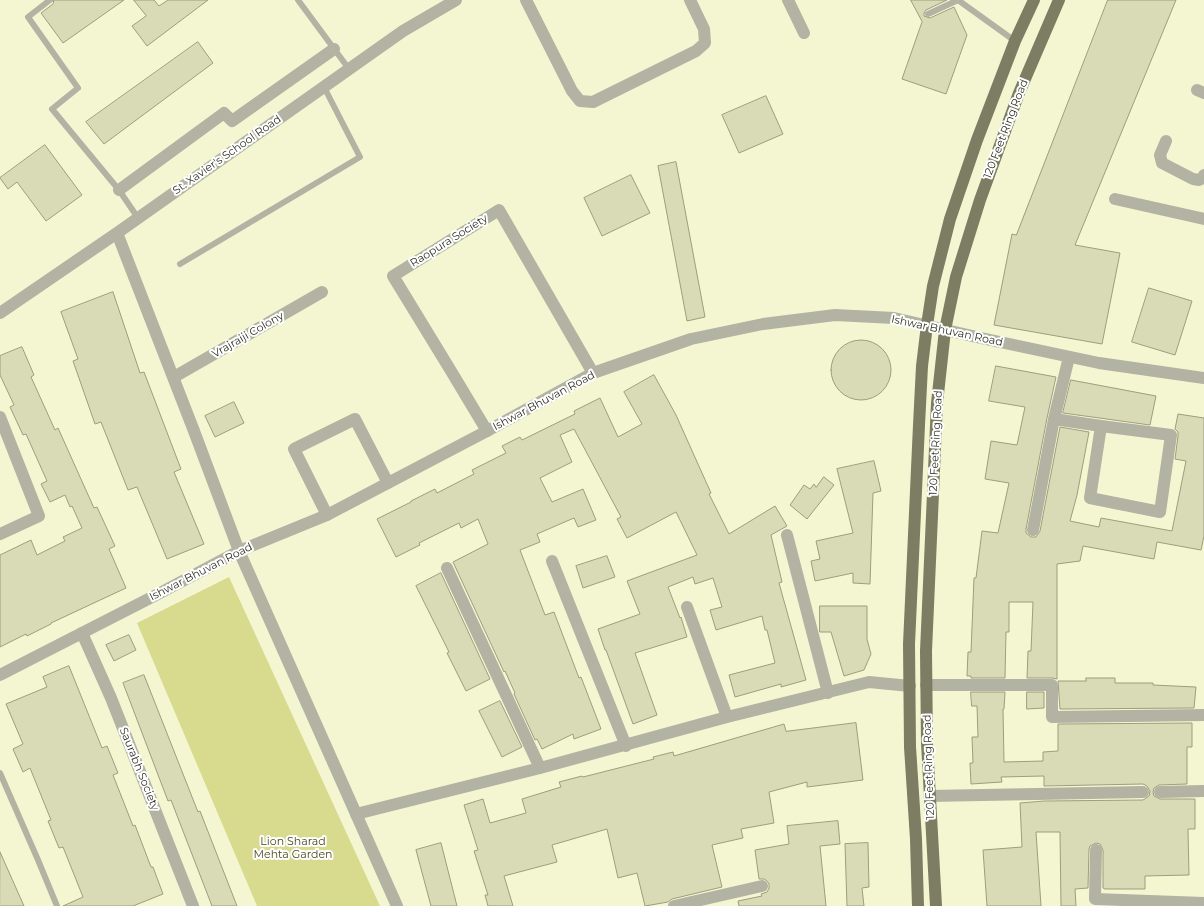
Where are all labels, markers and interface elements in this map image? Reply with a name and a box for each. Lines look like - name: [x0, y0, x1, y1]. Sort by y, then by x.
- street label: 120 Feet Ring Road: [981, 77, 1031, 181]
- street label: St. Xavier's School Road: [170, 113, 284, 197]
- street label: Raopura Society: [408, 212, 490, 270]
- street label: Vrajraiji Colony: [210, 309, 286, 361]
- street label: Ishwar Bhuvan Road: [890, 313, 1004, 349]
- street label: Ishwar Bhuvan Road: [491, 368, 597, 434]
- street label: 120 Feet Ring Road: [927, 390, 945, 496]
- street label: Ishwar Bhuvan Road: [147, 540, 255, 604]
- street label: 120 Feet Ring Road: [921, 714, 937, 820]
- street label: Saurabh Society: [116, 726, 162, 812]
- park label: Lion Sharad Mehta Garden: [253, 835, 333, 861]

